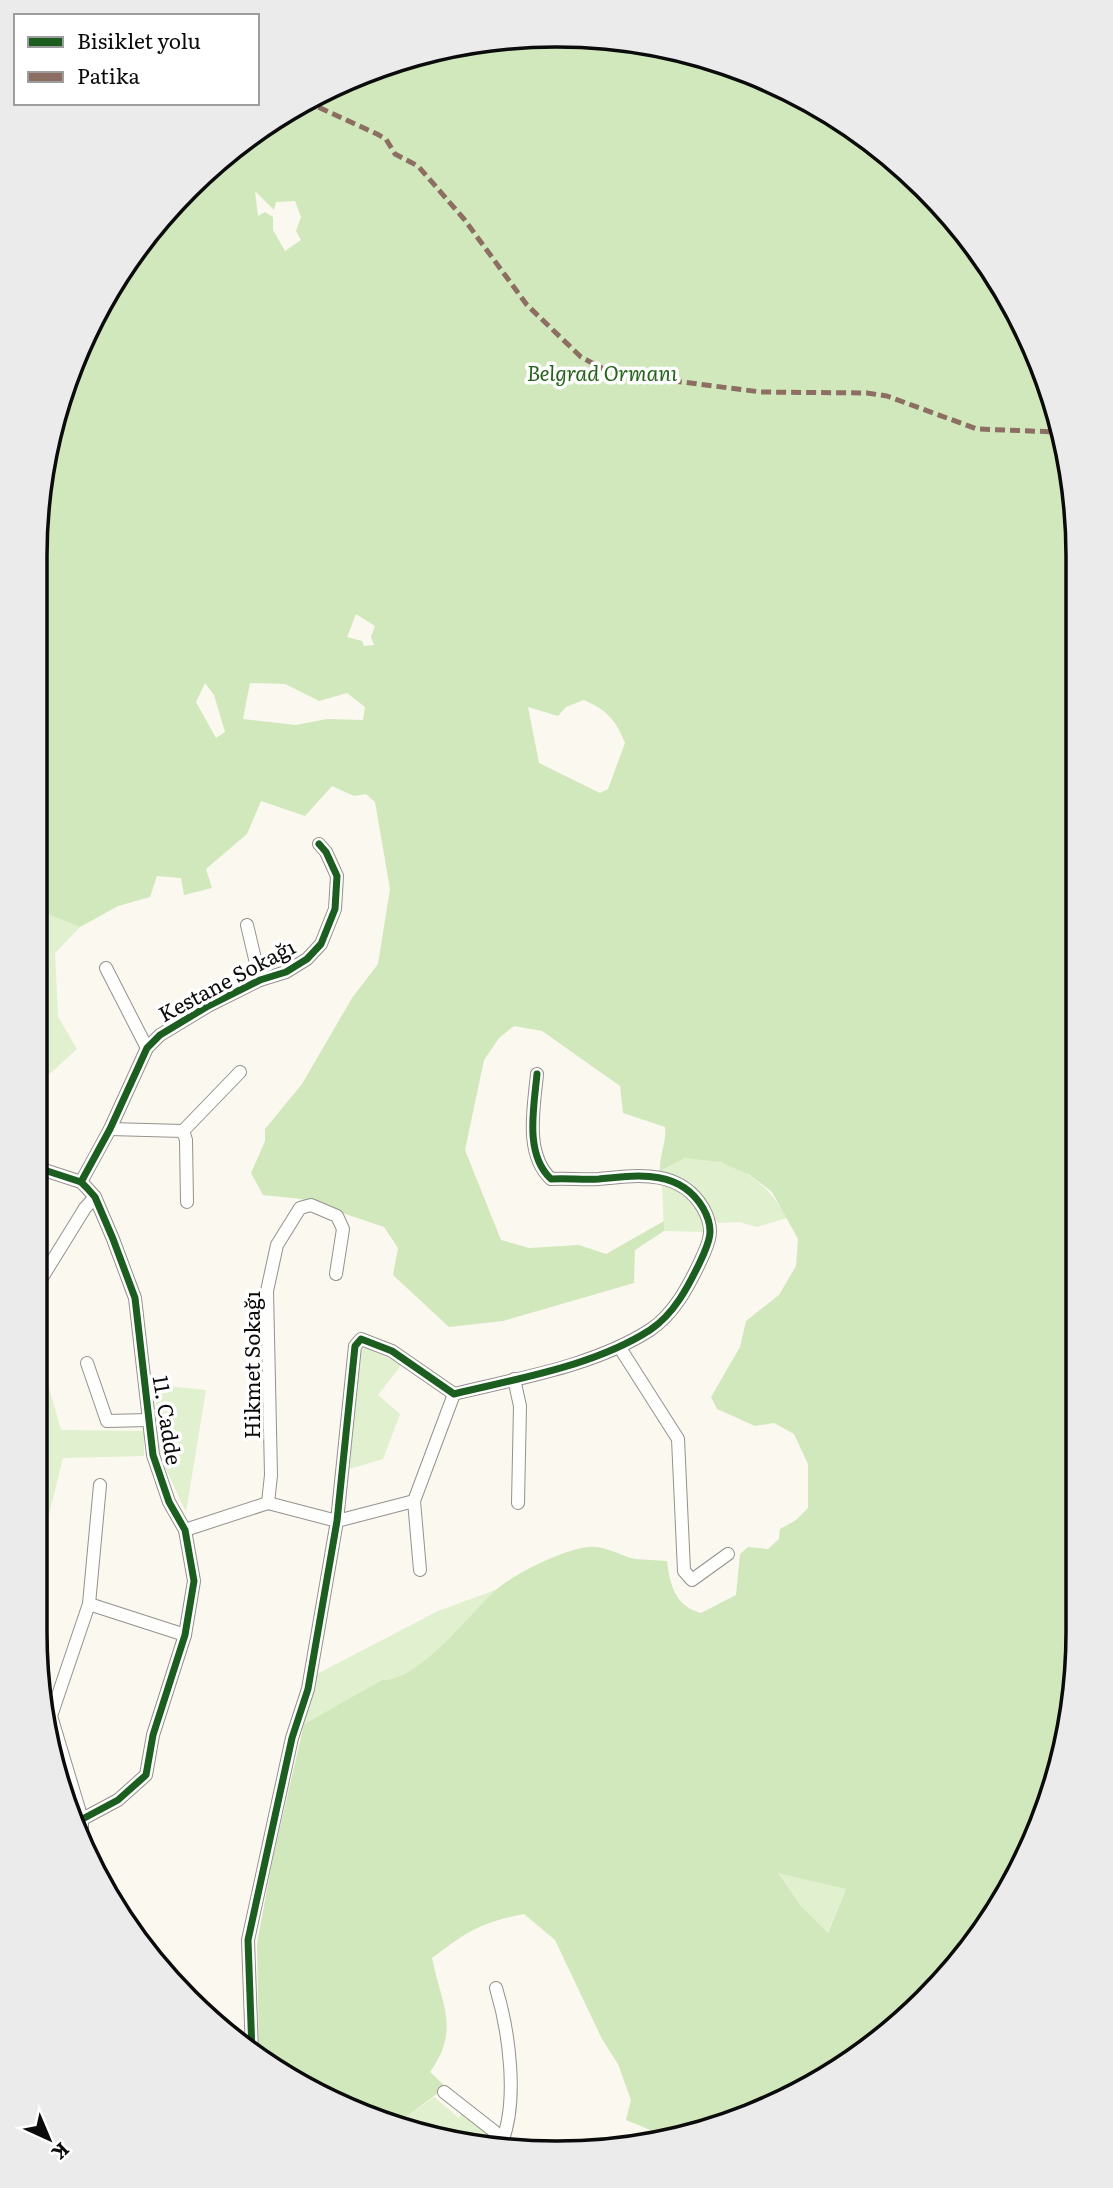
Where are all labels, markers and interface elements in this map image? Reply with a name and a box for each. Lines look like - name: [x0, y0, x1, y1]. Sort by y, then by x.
- legend: [14, 14, 259, 105]
- text: Bisiklet yolu: [77, 24, 201, 55]
- text: Patika: [77, 59, 141, 90]
- park label: Belgrad Ormanı: [527, 356, 678, 387]
- street label: Kestane Sokağı: [152, 930, 300, 1028]
- street label: Hikmet Sokağı: [235, 1291, 266, 1439]
- street label: 11. Cadde: [147, 1373, 191, 1467]
- north arrow: [14, 2104, 84, 2174]
- text: K: [46, 2137, 77, 2167]

